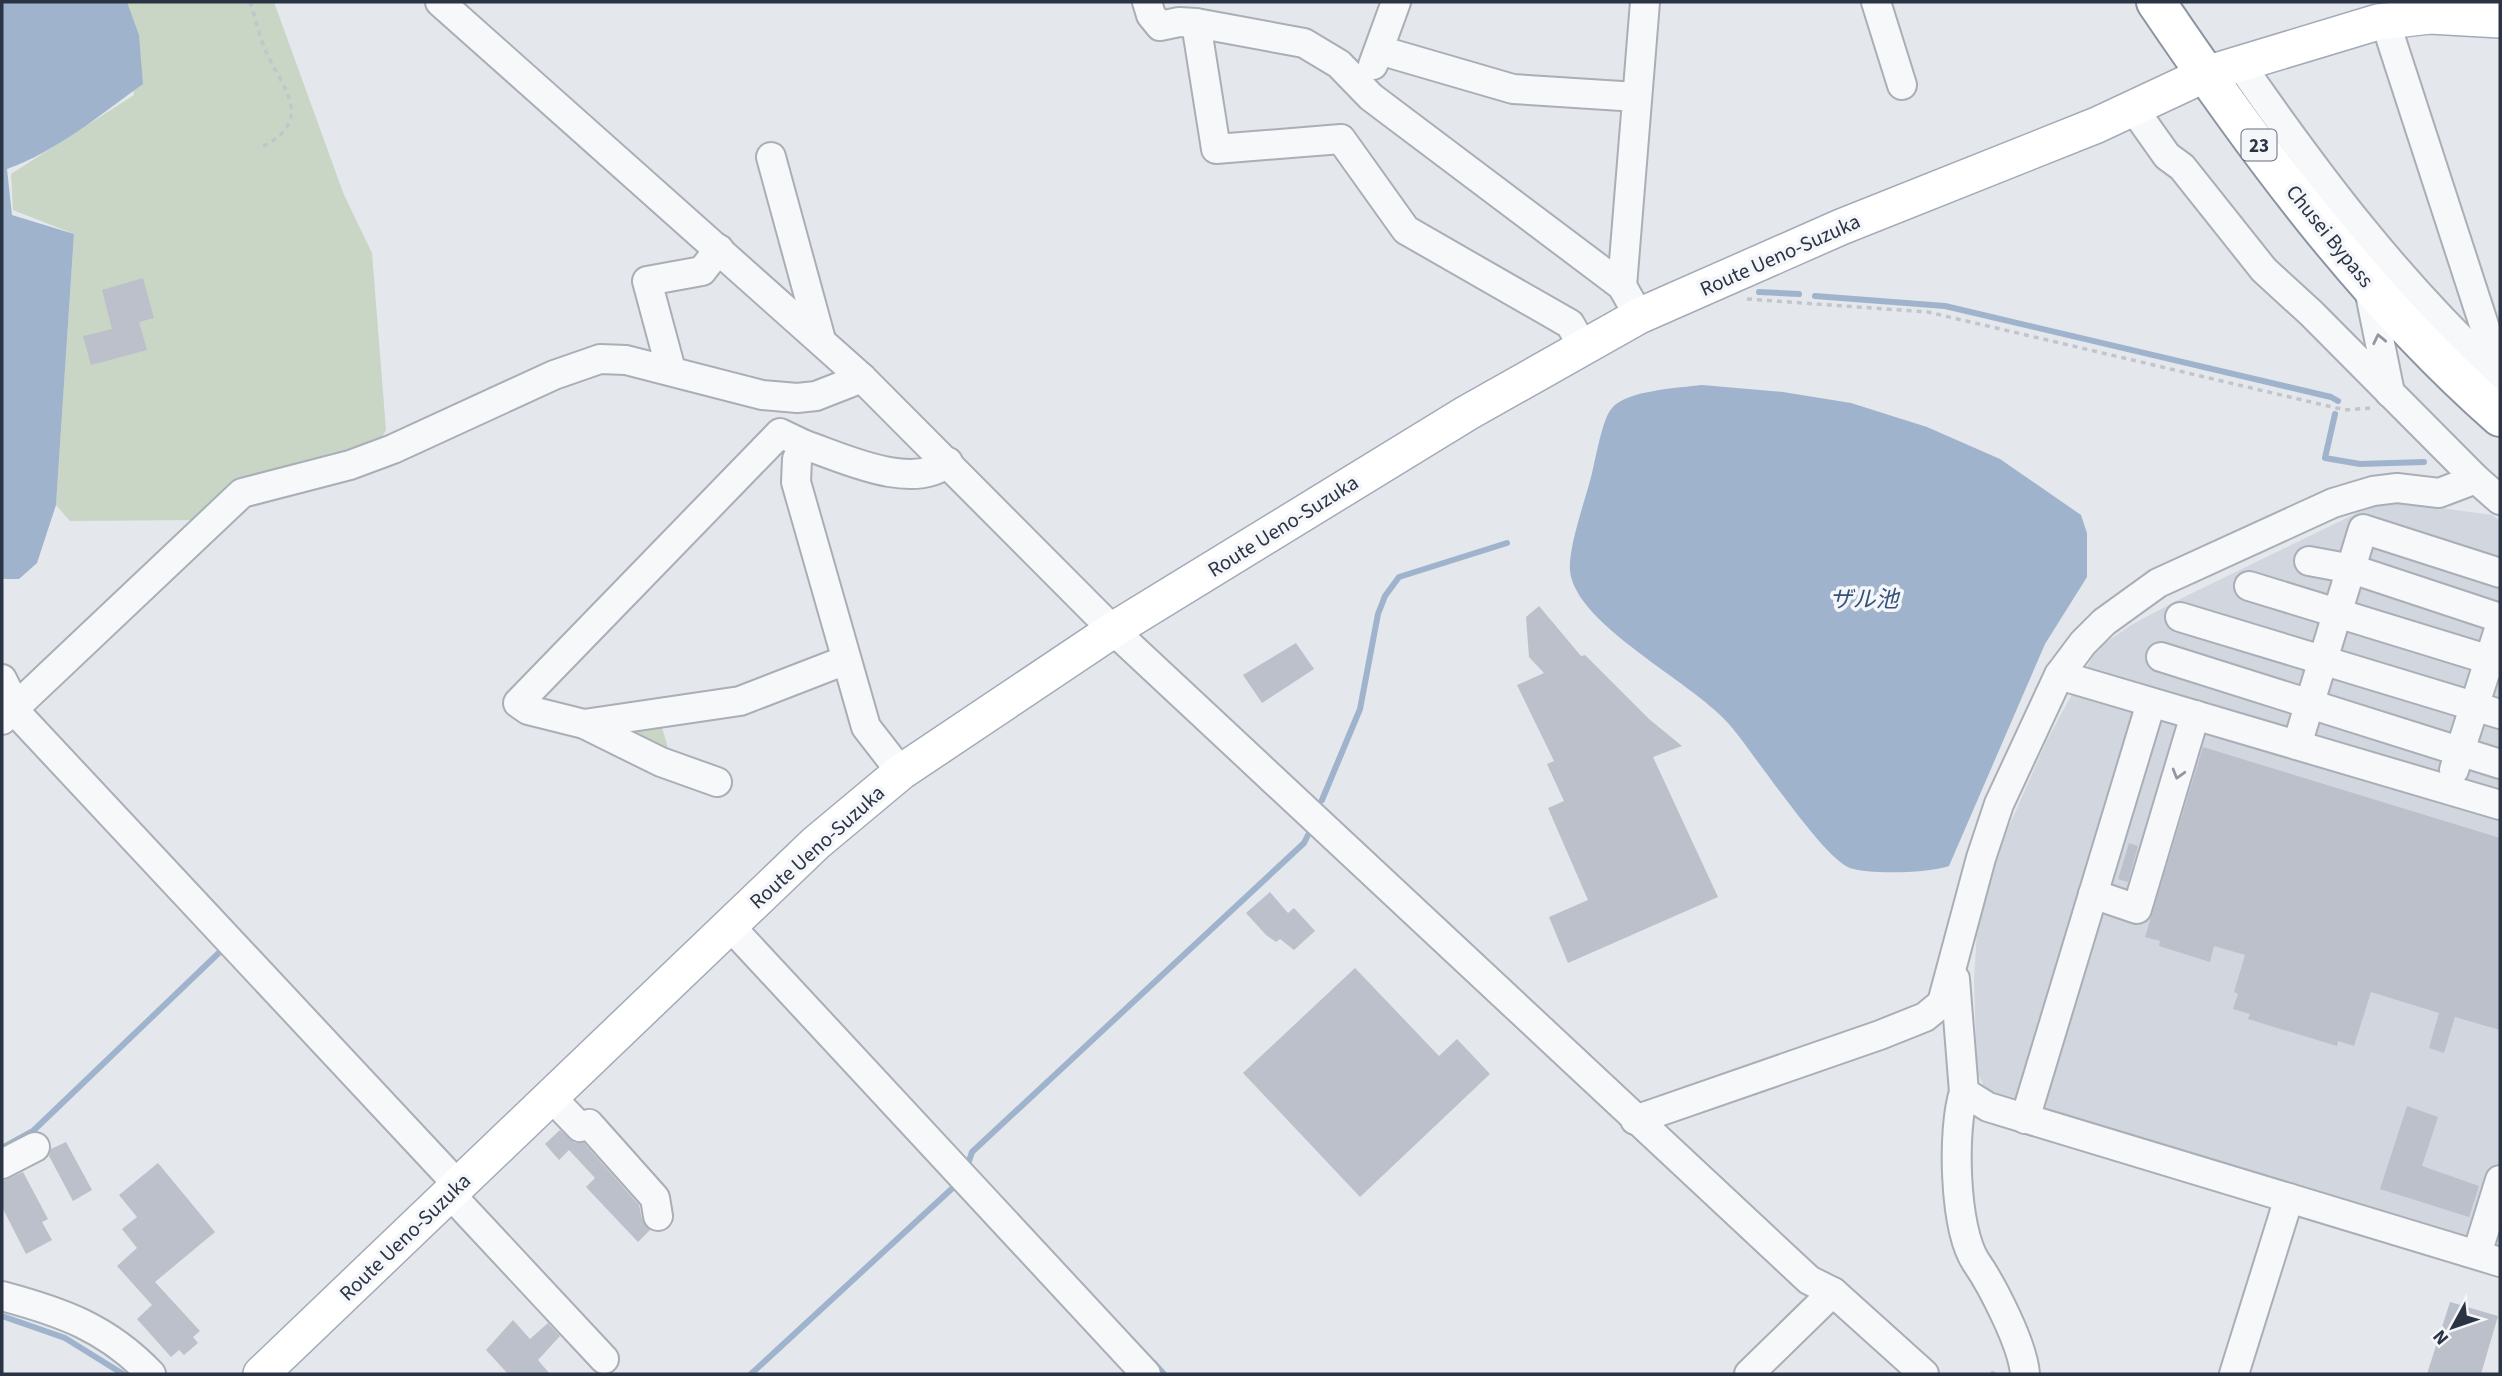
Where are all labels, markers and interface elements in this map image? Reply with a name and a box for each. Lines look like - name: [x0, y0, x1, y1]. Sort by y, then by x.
- road number: 23: [2242, 130, 2276, 160]
- street label: Chusei Bypass: [2279, 178, 2381, 294]
- street label: Route Ueno-Suzuka: [1695, 206, 1865, 304]
- one-way arrow: [2372, 333, 2387, 345]
- street label: Route Ueno-Suzuka: [1202, 468, 1364, 584]
- water label: ザル池: [1830, 583, 1901, 616]
- one-way arrow: [2172, 768, 2186, 780]
- street label: Route Ueno-Suzuka: [743, 778, 891, 916]
- street label: Route Ueno-Suzuka: [332, 1166, 478, 1308]
- north arrow: [2418, 1292, 2488, 1362]
- text: N: [2427, 1323, 2456, 1350]

